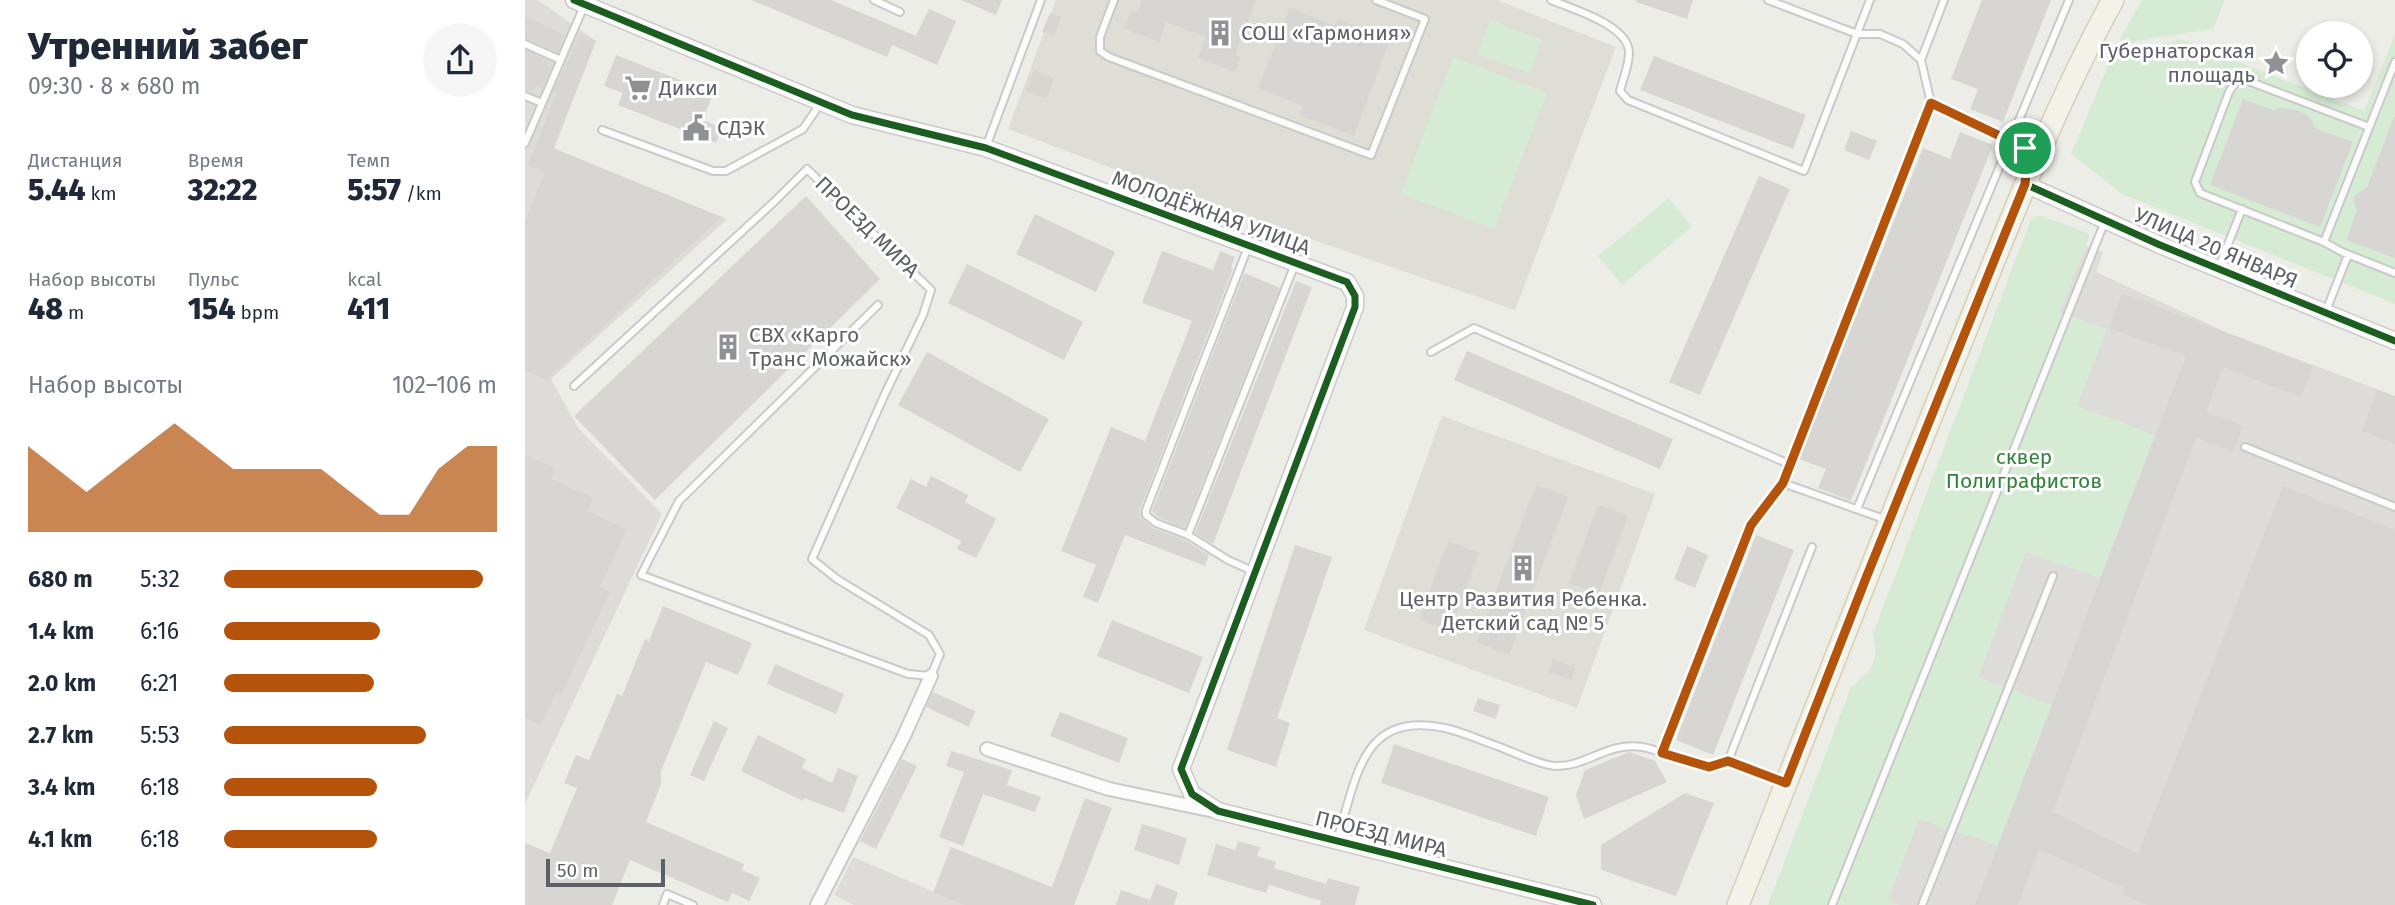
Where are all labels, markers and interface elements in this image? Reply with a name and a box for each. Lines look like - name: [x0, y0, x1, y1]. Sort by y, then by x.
- building icon: СОШ «Гармония»: [1205, 18, 1235, 48]
- place label: СОШ «Гармония»: [1241, 20, 1411, 46]
- map controls: [2296, 21, 2373, 98]
- button: locate: [2296, 21, 2373, 98]
- text: Утренний забег: [28, 23, 308, 69]
- button: share: [423, 23, 497, 97]
- place label: Губернаторская площадь: [2099, 38, 2255, 88]
- place icon: Губернаторская площадь: [2261, 48, 2291, 78]
- text: 09:30 · 8 × 680 m: [28, 72, 200, 100]
- supermarket icon: Дикси: [623, 73, 653, 103]
- place label: Дикси: [658, 75, 718, 101]
- public building icon: СДЭК: [681, 113, 711, 143]
- place label: СДЭК: [717, 115, 766, 141]
- pin: [1995, 118, 2055, 178]
- icon: arrive: [2006, 129, 2044, 167]
- text: Дистанция: [28, 149, 123, 172]
- text: Время: [188, 149, 244, 172]
- text: Темп: [347, 149, 390, 172]
- street label: МОЛОДЁЖНАЯ УЛИЦА: [1108, 165, 1314, 261]
- street label: ПРОЕЗД МИРА: [809, 171, 925, 283]
- text: 5.44: [28, 172, 86, 208]
- text: 32:22: [188, 172, 257, 208]
- text: 5:57: [347, 172, 401, 208]
- text: km: [86, 182, 117, 205]
- text: /km: [401, 182, 442, 205]
- street label: УЛИЦА 20 ЯНВАРЯ: [2130, 202, 2302, 294]
- text: Набор высоты: [28, 268, 156, 291]
- text: Пульс: [188, 268, 239, 291]
- text: kcal: [347, 268, 382, 291]
- text: 48: [28, 291, 63, 327]
- text: 154: [188, 291, 235, 327]
- text: 411: [347, 291, 390, 327]
- text: m: [63, 301, 84, 324]
- text: bpm: [235, 301, 279, 324]
- place label: СВХ «Карго Транс Можайск»: [749, 322, 912, 372]
- building icon: СВХ «Карго Транс Можайск»: [713, 332, 743, 362]
- text: Набор высоты: [28, 371, 183, 399]
- text: 102–106 m: [392, 371, 497, 399]
- park label: сквер Полиграфистов: [1946, 444, 2102, 494]
- building icon: Центр Развития Ребенка. Детский сад № 5: [1508, 553, 1538, 583]
- text: 680 m: [28, 565, 93, 593]
- text: 5:32: [140, 565, 180, 593]
- place label: Центр Развития Ребенка. Детский сад № 5: [1399, 586, 1647, 636]
- text: 1.4 km: [28, 617, 94, 645]
- text: 6:16: [140, 617, 179, 645]
- text: 2.0 km: [28, 669, 96, 697]
- text: 6:21: [140, 669, 179, 697]
- text: 2.7 km: [28, 721, 94, 749]
- text: 5:53: [140, 721, 180, 749]
- text: 3.4 km: [28, 773, 96, 801]
- text: 6:18: [140, 773, 180, 801]
- street label: ПРОЕЗД МИРА: [1312, 805, 1450, 863]
- text: 4.1 km: [28, 825, 92, 853]
- text: 6:18: [140, 825, 180, 853]
- scale bar: [546, 856, 665, 888]
- text: 50 m: [557, 859, 598, 882]

